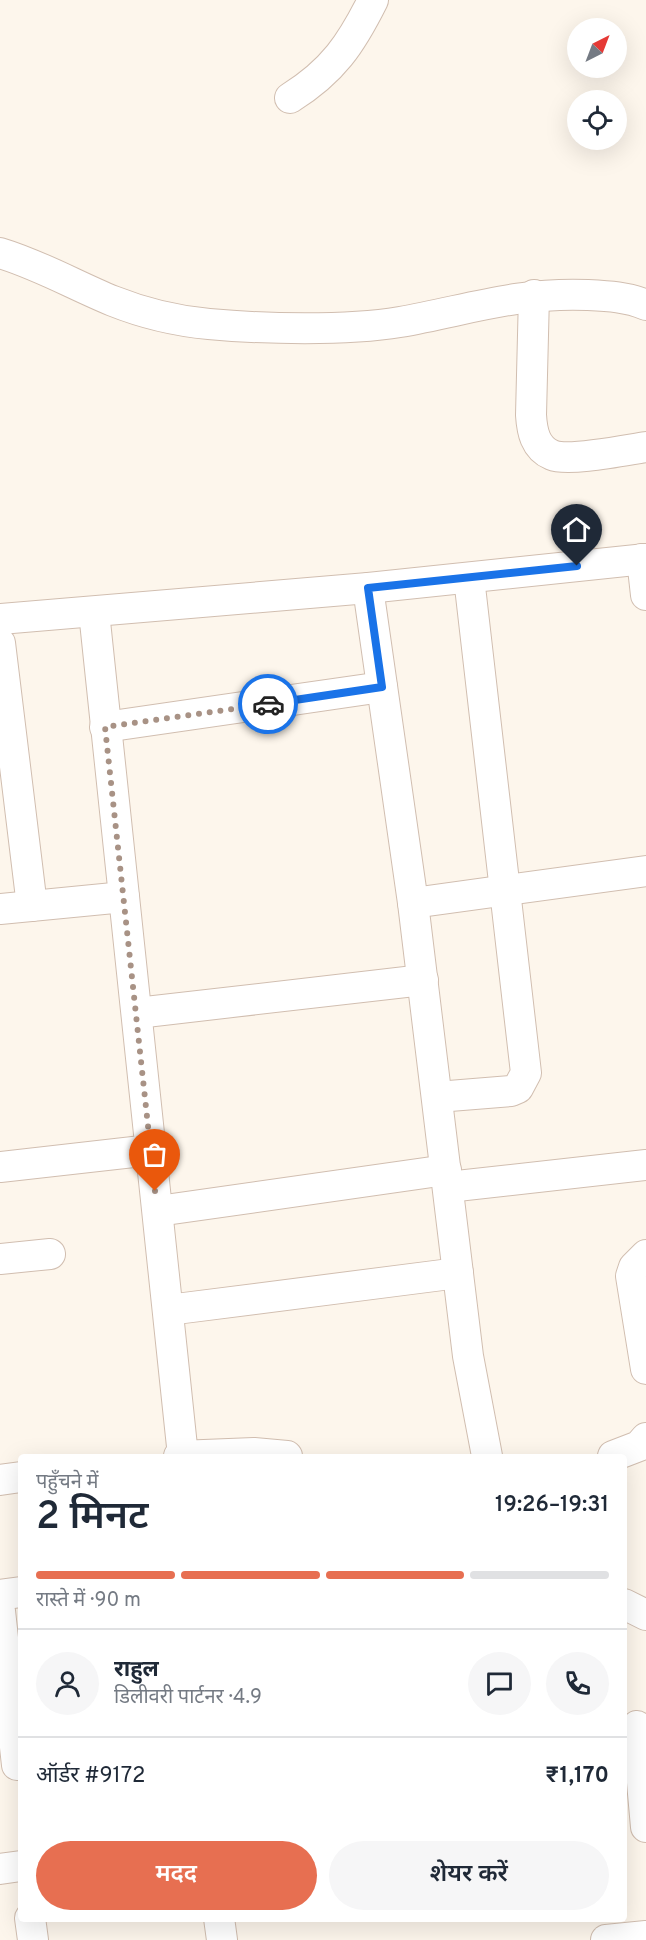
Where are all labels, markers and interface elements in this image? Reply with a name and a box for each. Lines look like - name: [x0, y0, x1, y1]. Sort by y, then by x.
- north arrow: [567, 18, 627, 78]
- map controls: [567, 18, 627, 150]
- button: locate: [567, 90, 627, 150]
- pin: [551, 504, 602, 566]
- icon: home: [560, 513, 593, 546]
- courier: [238, 674, 298, 734]
- icon: car: [252, 688, 285, 721]
- pin: [129, 1129, 180, 1191]
- icon: bag: [138, 1138, 171, 1171]
- text: पहुँचने में: [36, 1470, 98, 1496]
- text: 19:26–19:31: [495, 1492, 609, 1519]
- text: 2 मिनट: [36, 1494, 149, 1543]
- text: रास्ते में · 90 m: [36, 1588, 141, 1614]
- button: person: [36, 1652, 99, 1715]
- button: chat: [468, 1652, 531, 1715]
- button: phone: [546, 1652, 609, 1715]
- text: राहुल: [114, 1657, 159, 1684]
- text: डिलीवरी पार्टनर · 4.9: [114, 1685, 262, 1711]
- text: ऑर्डर #9172: [36, 1763, 145, 1790]
- text: ₹1,170: [545, 1763, 609, 1790]
- button: मदद: [36, 1841, 317, 1910]
- button: शेयर करें: [329, 1841, 609, 1910]

